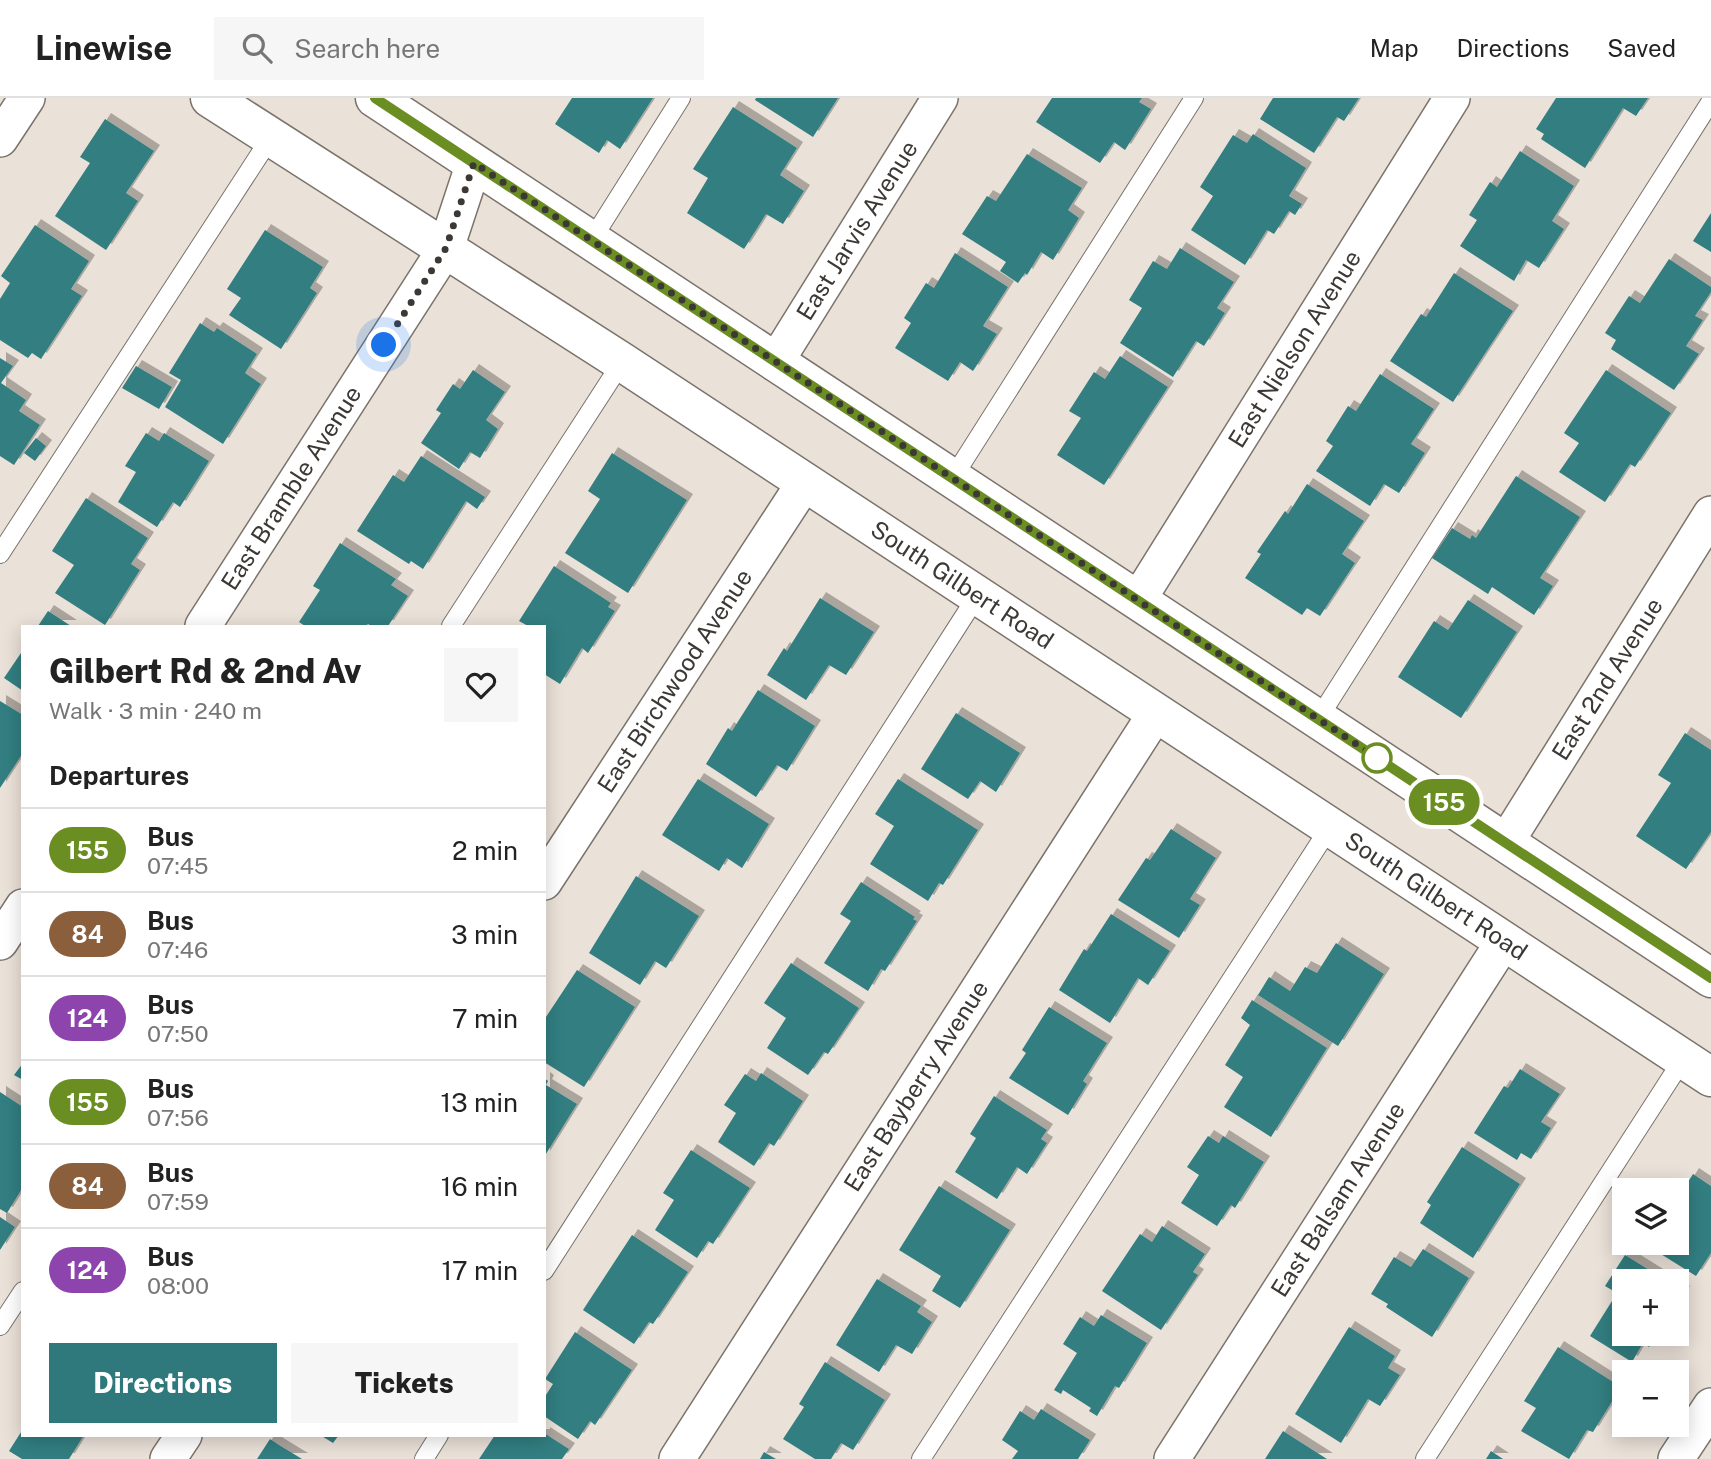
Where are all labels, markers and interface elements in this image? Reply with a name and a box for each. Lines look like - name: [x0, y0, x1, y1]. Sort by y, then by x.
- search box: [214, 17, 704, 80]
- text: Linewise: [35, 29, 172, 67]
- icon: search: [238, 29, 276, 67]
- text: Search here: [294, 33, 440, 64]
- text: Map: [1370, 34, 1419, 62]
- text: Directions: [1457, 34, 1569, 62]
- text: Saved: [1607, 34, 1676, 62]
- street label: East Jarvis Avenue: [790, 135, 923, 325]
- street label: East Nielson Avenue: [1222, 245, 1366, 452]
- your location: [366, 327, 401, 362]
- street label: East Bramble Avenue: [215, 380, 367, 595]
- street label: South Gilbert Road: [866, 514, 1059, 654]
- street label: East Birchwood Avenue: [591, 564, 757, 797]
- street label: East 2nd Avenue: [1546, 592, 1668, 765]
- button: heart: [444, 648, 518, 722]
- text: Gilbert Rd & 2nd Av: [49, 652, 361, 690]
- text: Walk · 3 min · 240 m: [49, 697, 262, 724]
- unlabelled marker: [1362, 743, 1392, 773]
- text: Departures: [49, 760, 189, 791]
- line badge: 155: [1404, 779, 1484, 825]
- text: 155: [1423, 788, 1465, 816]
- text: Bus: [147, 821, 194, 852]
- street label: South Gilbert Road: [1340, 826, 1533, 966]
- text: 2 min: [452, 835, 518, 866]
- text: 155: [66, 836, 109, 864]
- text: 07:45: [147, 852, 209, 879]
- text: Bus: [147, 905, 194, 936]
- text: 3 min: [451, 919, 518, 950]
- text: 84: [72, 920, 103, 948]
- text: 07:46: [147, 936, 208, 963]
- street label: East Bayberry Avenue: [838, 975, 993, 1196]
- text: Bus: [147, 989, 194, 1020]
- text: 7 min: [452, 1003, 518, 1034]
- text: 124: [67, 1004, 108, 1032]
- text: 07:50: [147, 1020, 208, 1047]
- text: Bus: [147, 1073, 194, 1104]
- text: 13 min: [441, 1087, 518, 1118]
- text: 155: [66, 1088, 109, 1116]
- street label: East Balsam Avenue: [1265, 1097, 1410, 1302]
- text: 07:56: [147, 1104, 209, 1131]
- text: Bus: [147, 1157, 194, 1188]
- text: 16 min: [441, 1171, 518, 1202]
- text: 84: [72, 1172, 103, 1200]
- map controls: [1612, 1178, 1689, 1437]
- button: layers: [1612, 1178, 1689, 1255]
- text: 07:59: [147, 1188, 209, 1215]
- text: Bus: [147, 1241, 194, 1272]
- text: 17 min: [441, 1255, 518, 1286]
- text: 124: [67, 1256, 108, 1284]
- button: +: [1612, 1269, 1689, 1346]
- text: 08:00: [147, 1272, 209, 1299]
- button: Directions: [49, 1343, 277, 1423]
- button: Tickets: [291, 1343, 518, 1423]
- button: −: [1612, 1360, 1689, 1437]

